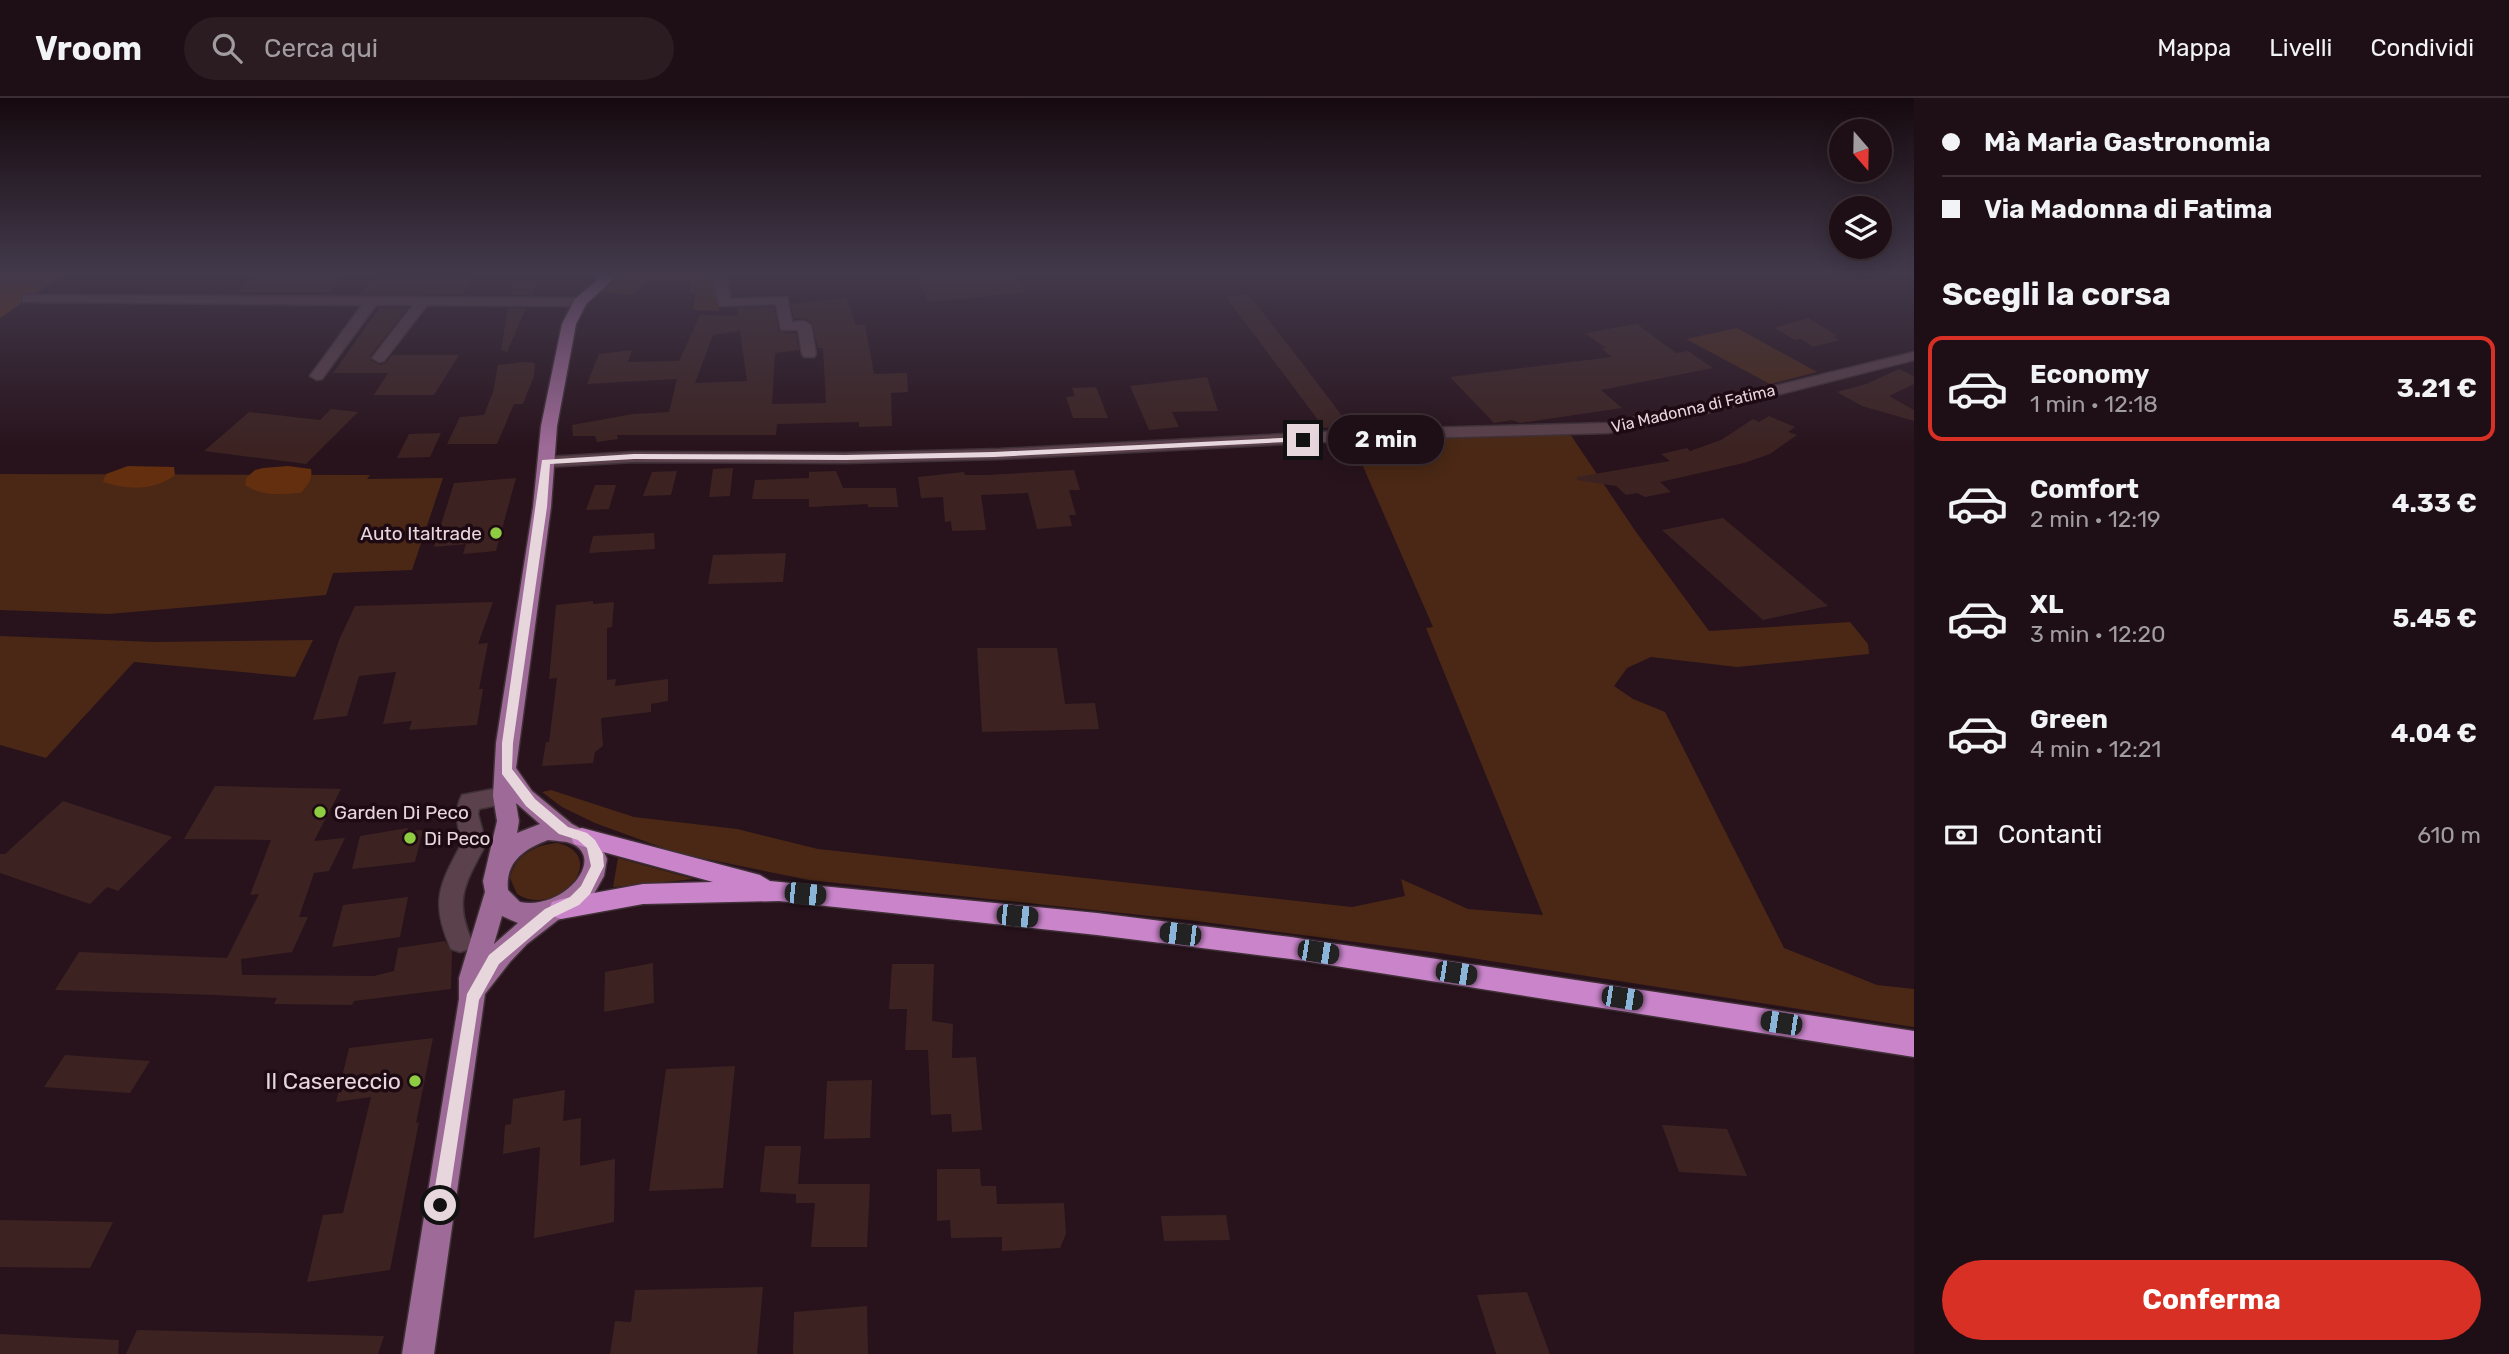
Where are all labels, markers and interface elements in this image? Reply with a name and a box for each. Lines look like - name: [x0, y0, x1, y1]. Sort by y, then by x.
- search box: [184, 17, 674, 80]
- text: Vroom: [35, 29, 142, 68]
- icon: search: [208, 29, 246, 67]
- text: Cerca qui: [264, 33, 378, 64]
- text: Mappa: [2157, 34, 2231, 62]
- text: Livelli: [2269, 34, 2332, 62]
- text: Condividi: [2370, 34, 2474, 62]
- north arrow: [1829, 119, 1892, 182]
- map controls: [1829, 119, 1892, 259]
- text: Mà Maria Gastronomia: [1984, 127, 2271, 158]
- text: Via Madonna di Fatima: [1984, 194, 2272, 225]
- button: layers: [1829, 196, 1892, 259]
- text: Scegli la corsa: [1942, 275, 2171, 313]
- icon: car: [1946, 357, 2009, 420]
- text: Economy: [2030, 359, 2149, 390]
- text: 3.21 €: [2397, 373, 2477, 404]
- street label: Via Madonna di Fatima: [1609, 380, 1777, 437]
- text: 1 min · 12:18: [2030, 390, 2158, 418]
- callout: 2 min: [1328, 416, 1443, 464]
- route end: [1287, 424, 1319, 456]
- text: 2 min: [1355, 425, 1417, 453]
- icon: car: [1946, 472, 2009, 535]
- text: Comfort: [2030, 474, 2139, 505]
- text: 4.33 €: [2392, 488, 2477, 519]
- text: 2 min · 12:19: [2030, 505, 2161, 533]
- place label: Auto Italtrade: [360, 522, 482, 545]
- marker: Auto Italtrade: [488, 525, 504, 541]
- icon: car: [1946, 587, 2009, 650]
- text: XL: [2030, 589, 2063, 620]
- text: 5.45 €: [2393, 603, 2477, 634]
- text: 3 min · 12:20: [2030, 620, 2166, 648]
- icon: car: [1946, 702, 2009, 765]
- text: Green: [2030, 704, 2108, 735]
- text: 4.04 €: [2391, 718, 2477, 749]
- text: 4 min · 12:21: [2030, 735, 2161, 763]
- place label: Garden Di Peco: [334, 801, 469, 824]
- marker: Garden Di Peco: [312, 804, 328, 820]
- icon: cash: [1942, 816, 1980, 854]
- text: Contanti: [1998, 819, 2102, 850]
- text: 610 m: [2417, 821, 2481, 849]
- place label: Di Peco: [424, 827, 490, 850]
- marker: Di Peco: [402, 830, 418, 846]
- car: [784, 881, 827, 907]
- car: [996, 903, 1039, 929]
- car: [1158, 921, 1203, 947]
- car: [1296, 938, 1341, 966]
- car: [1434, 959, 1479, 987]
- car: [1600, 984, 1645, 1012]
- car: [1759, 1009, 1804, 1037]
- place label: Il Casereccio: [265, 1067, 401, 1095]
- marker: Il Casereccio: [407, 1073, 423, 1089]
- route start: [424, 1189, 456, 1221]
- button: Conferma: [1942, 1260, 2481, 1340]

